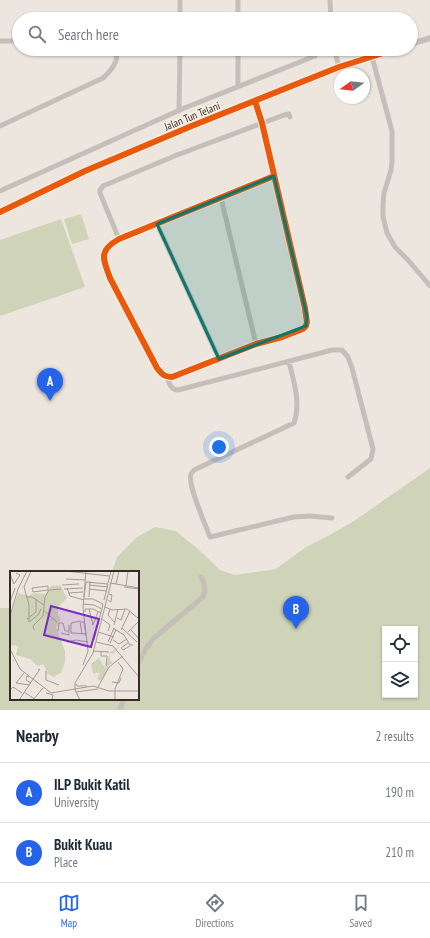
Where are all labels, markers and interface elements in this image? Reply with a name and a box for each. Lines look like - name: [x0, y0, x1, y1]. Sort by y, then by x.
- search box: [12, 12, 418, 56]
- icon: search: [26, 23, 48, 45]
- text: Search here: [58, 25, 119, 44]
- north arrow: [334, 68, 370, 104]
- street label: Jalan Tun Telani: [161, 98, 222, 134]
- pin: A: [37, 368, 63, 401]
- your location: [209, 437, 229, 457]
- inset map: [10, 571, 139, 700]
- pin: B: [283, 596, 309, 629]
- map controls: [382, 626, 418, 698]
- button: locate: [382, 626, 418, 662]
- button: layers: [382, 662, 418, 698]
- text: Nearby: [16, 725, 59, 747]
- text: 2 results: [375, 728, 414, 745]
- text: ILP Bukit Katil: [54, 775, 130, 794]
- text: A: [26, 784, 32, 801]
- text: 190 m: [385, 784, 414, 801]
- text: University: [54, 794, 99, 811]
- text: Bukit Kuau: [54, 835, 112, 854]
- text: B: [26, 844, 32, 861]
- text: 210 m: [385, 844, 414, 861]
- text: Place: [54, 854, 78, 871]
- tab: Map: [58, 892, 80, 930]
- tab: Directions: [196, 892, 234, 930]
- tab: Saved: [349, 892, 372, 930]

